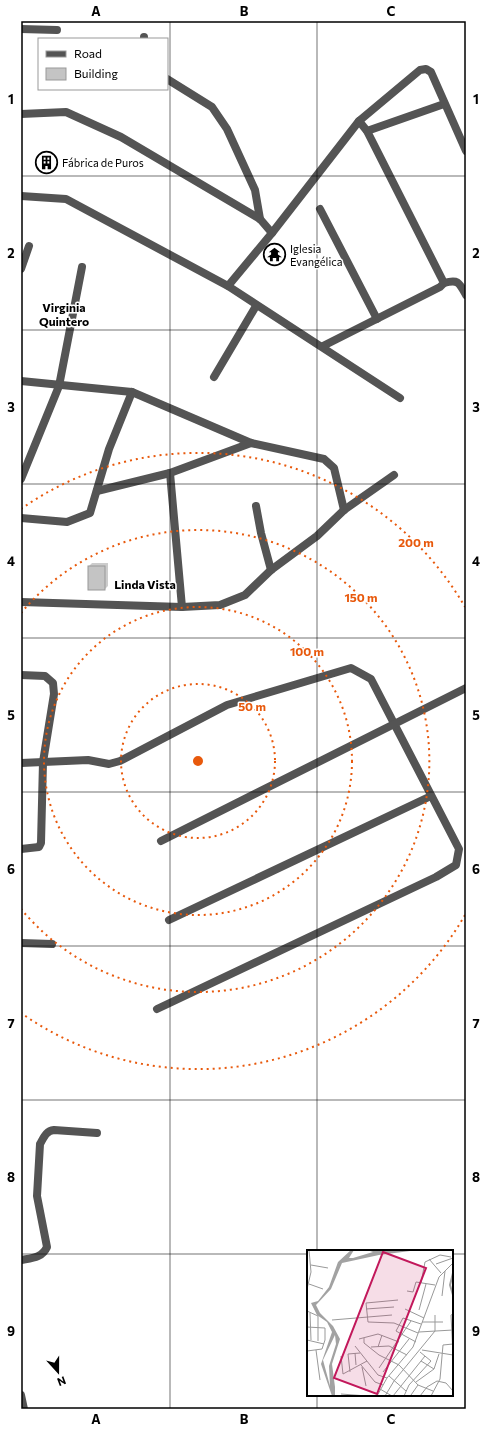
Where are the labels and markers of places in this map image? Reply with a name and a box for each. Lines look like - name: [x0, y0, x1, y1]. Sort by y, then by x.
- building icon: Fábrica de Puros: [34, 149, 60, 175]
- place label: Fábrica de Puros: [62, 156, 144, 169]
- temple icon: Iglesia Evangélica: [261, 241, 287, 267]
- place label: Iglesia Evangélica: [290, 242, 342, 268]
- centre of rings: [191, 754, 205, 768]

